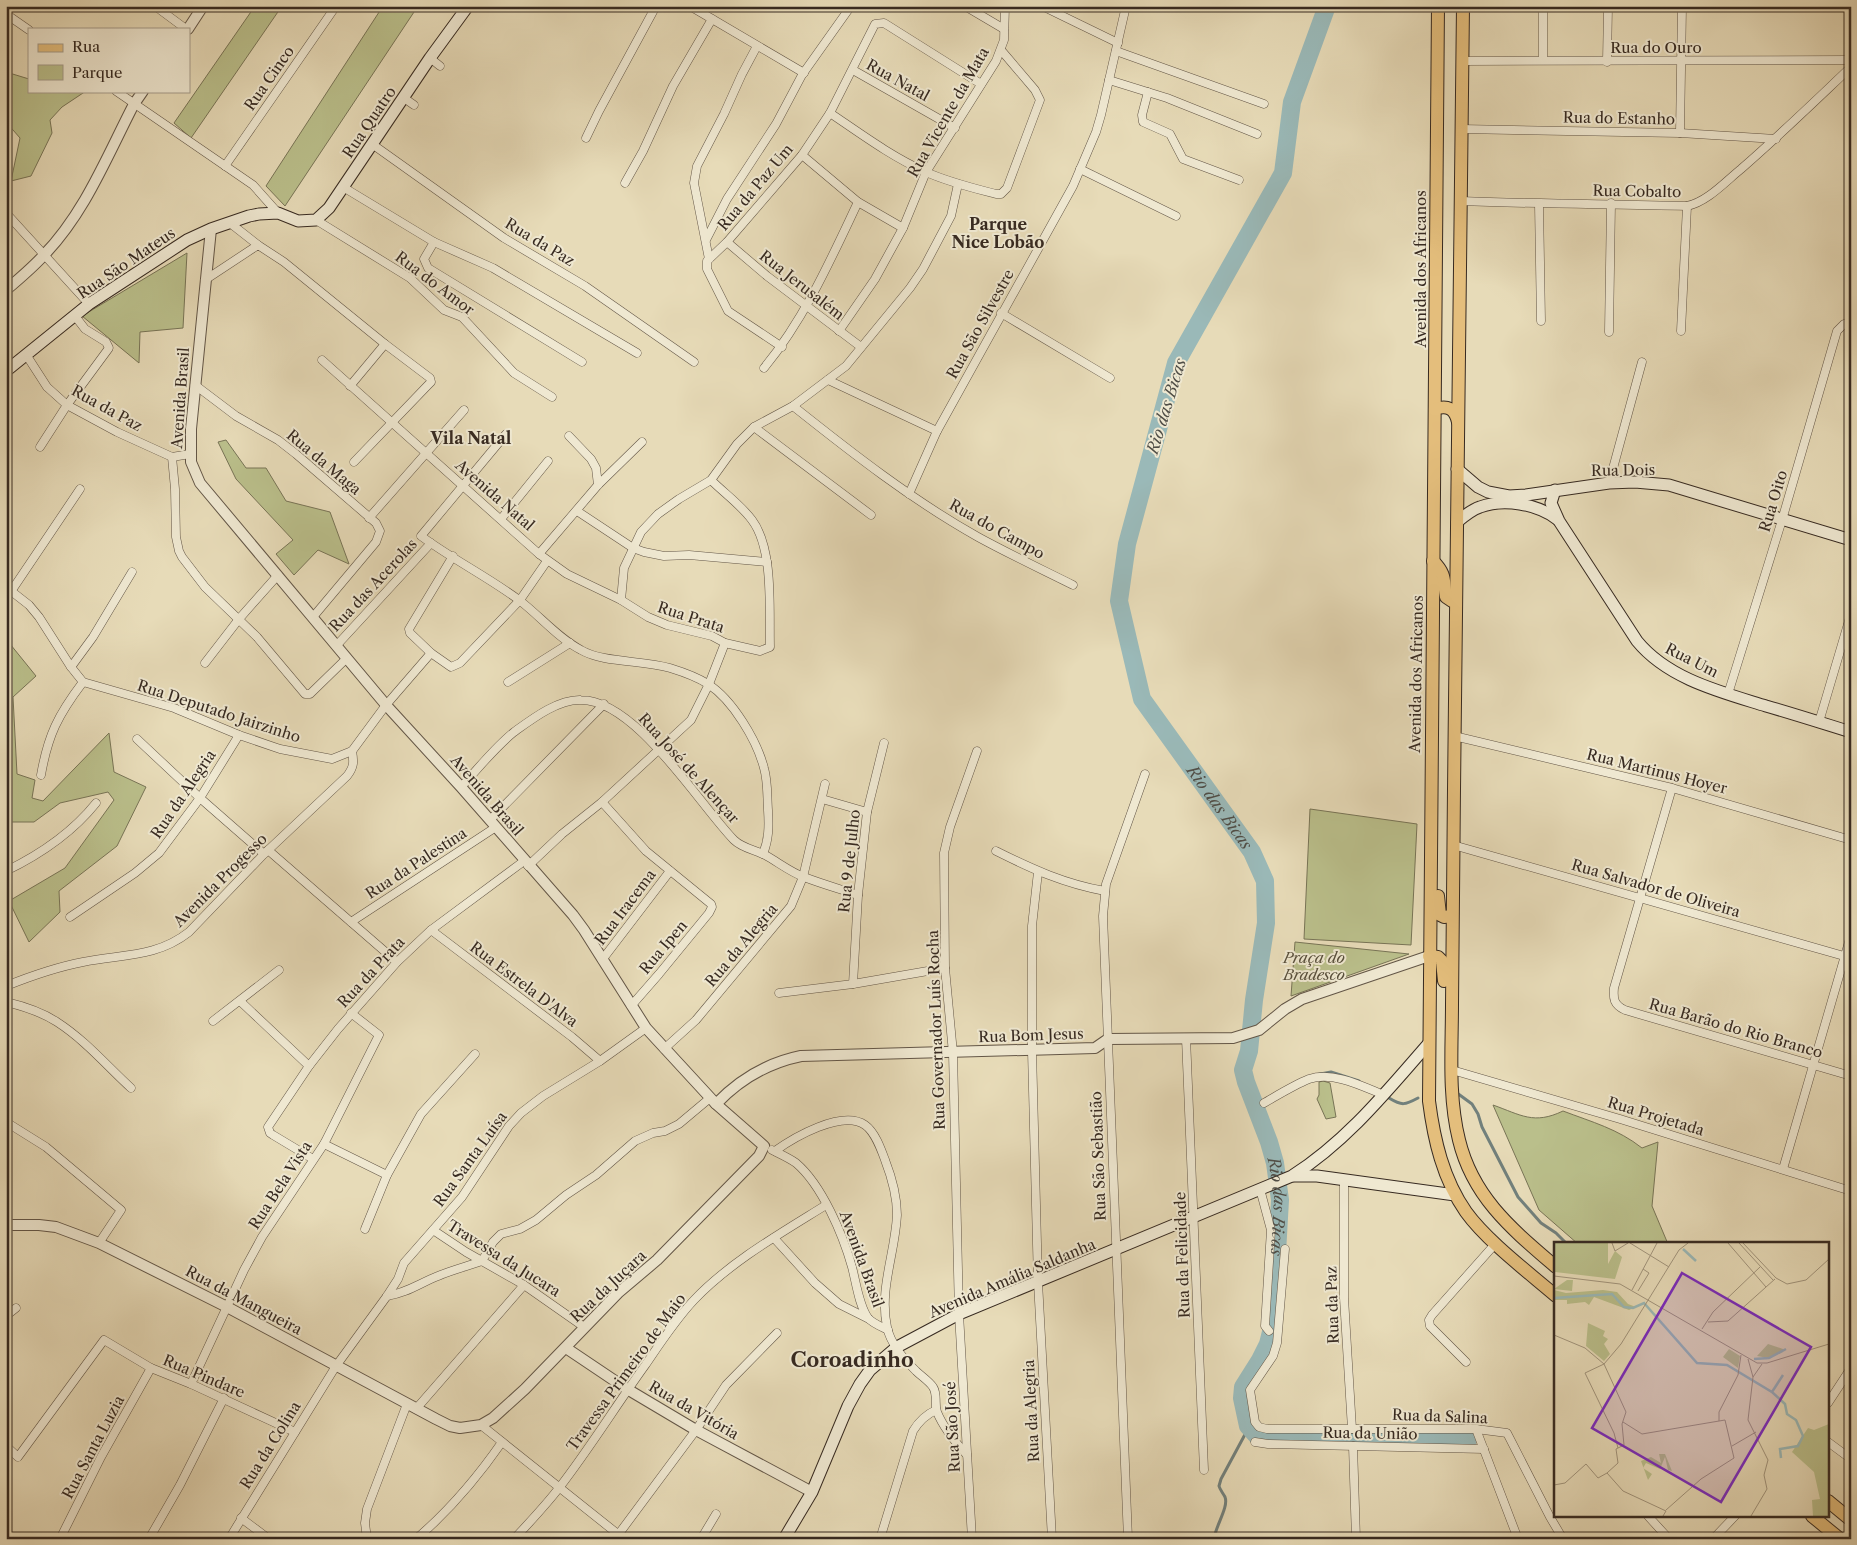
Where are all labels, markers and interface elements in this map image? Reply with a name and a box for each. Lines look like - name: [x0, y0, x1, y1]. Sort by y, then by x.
- legend: [28, 28, 190, 92]
- text: Rua: [72, 37, 100, 56]
- street label: Rua do Ouro: [1610, 38, 1702, 57]
- street label: Rua Cinco: [240, 42, 298, 114]
- street label: Rua Vicente da Mata: [903, 43, 993, 180]
- street label: Rua Natal: [863, 55, 933, 105]
- text: Parque: [72, 63, 122, 82]
- street label: Rua Quatro: [338, 83, 400, 161]
- street label: Rua do Estanho: [1563, 108, 1675, 128]
- street label: Rua da Paz Um: [713, 140, 797, 234]
- street label: Rua Cobalto: [1593, 181, 1681, 201]
- street label: Avenida dos Africanos: [1411, 190, 1430, 349]
- street label: Rua da Paz: [502, 214, 579, 270]
- district label: Parque Nice Lobão: [952, 214, 1044, 252]
- street label: Rua São Mateus: [73, 223, 179, 303]
- street label: Rua Jerusalém: [756, 246, 848, 324]
- street label: Rua do Amor: [392, 247, 479, 319]
- street label: Rua São Silvestre: [942, 266, 1018, 382]
- street label: Avenida Brasil: [167, 346, 193, 450]
- water label: Rio das Bicas: [1141, 356, 1190, 458]
- street label: Rua da Paz: [68, 381, 146, 435]
- street label: Rua da Maga: [283, 425, 365, 499]
- district label: Vila Natal: [430, 428, 512, 448]
- street label: Avenida Natal: [451, 455, 539, 535]
- street label: Rua Dois: [1591, 460, 1655, 480]
- street label: Rua Oito: [1755, 468, 1791, 534]
- street label: Rua do Campo: [946, 495, 1048, 563]
- street label: Rua das Acerolas: [325, 535, 421, 635]
- street label: Avenida dos Africanos: [1405, 595, 1427, 754]
- street label: Rua Prata: [655, 597, 727, 637]
- street label: Rua Um: [1662, 639, 1722, 681]
- street label: Rua Deputado Jairzinho: [135, 676, 303, 746]
- street label: Rua José de Alençar: [635, 709, 744, 828]
- street label: Rua Martinus Hoyer: [1585, 744, 1730, 798]
- street label: Rua da Alegria: [146, 746, 220, 842]
- street label: Avenida Brasil: [446, 750, 528, 840]
- water label: Rio das Bicas: [1182, 760, 1257, 853]
- street label: Rua 9 de Julho: [834, 808, 864, 914]
- street label: Rua da Palestina: [362, 823, 470, 903]
- street label: Avenida Progesso: [168, 829, 271, 932]
- street label: Rua Salvador de Oliveira: [1569, 855, 1743, 921]
- street label: Rua Iracema: [590, 865, 660, 949]
- street label: Rua da Alegria: [701, 899, 781, 991]
- street label: Rua Ipen: [635, 916, 691, 978]
- street label: Rua Governador Luís Rocha: [923, 930, 949, 1130]
- street label: Rua da Prata: [333, 933, 409, 1011]
- street label: Rua Estrela D'Alva: [466, 937, 582, 1031]
- park label: Praça do Bradesco: [1282, 948, 1345, 984]
- street label: Rua Barão do Rio Branco: [1647, 994, 1825, 1062]
- street label: Rua Bom Jesus: [978, 1024, 1084, 1046]
- street label: Rua São Sebastião: [1086, 1091, 1110, 1221]
- street label: Rua Projetada: [1605, 1092, 1707, 1140]
- street label: Rua Santa Luísa: [429, 1108, 511, 1210]
- street label: Rua Bela Vista: [244, 1137, 316, 1233]
- water label: Rio das Bicas: [1263, 1153, 1290, 1256]
- street label: Rua da Felicidade: [1170, 1192, 1194, 1318]
- street label: Avenida Brasil: [835, 1207, 888, 1310]
- street label: Travessa da Jucara: [444, 1215, 564, 1301]
- street label: Avenida Amália Saldanha: [925, 1234, 1098, 1322]
- inset map: [1554, 1242, 1830, 1518]
- street label: Rua da Juçara: [566, 1246, 650, 1326]
- street label: Rua da Mangueira: [182, 1261, 306, 1339]
- street label: Rua da Paz: [1321, 1265, 1343, 1344]
- street label: Travessa Primeiro de Maio: [562, 1289, 690, 1455]
- district label: Coroadinho: [790, 1348, 914, 1372]
- street label: Rua Pindare: [160, 1350, 248, 1402]
- street label: Rua da Alegria: [1019, 1359, 1043, 1463]
- street label: Rua da Vitória: [646, 1377, 743, 1443]
- street label: Rua São José: [940, 1381, 964, 1473]
- street label: Rua Santa Luzia: [58, 1392, 128, 1502]
- street label: Rua da Colina: [235, 1398, 305, 1492]
- street label: Rua da Salina: [1392, 1405, 1488, 1427]
- street label: Rua da União: [1322, 1423, 1418, 1443]

